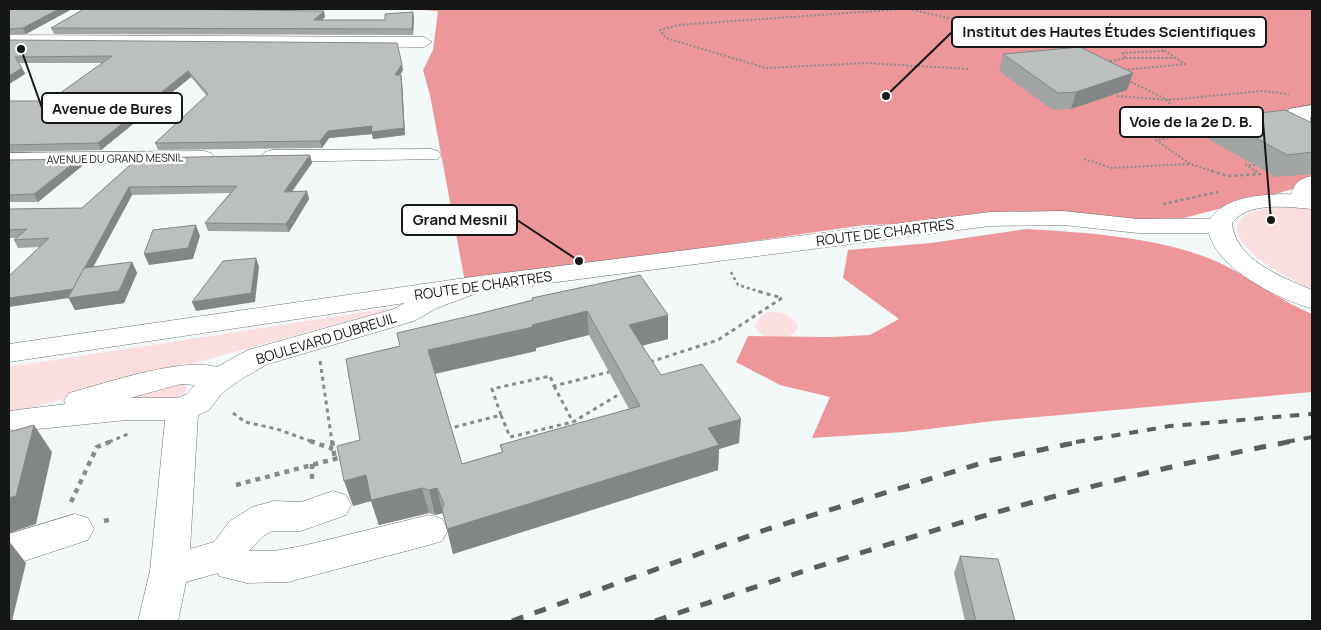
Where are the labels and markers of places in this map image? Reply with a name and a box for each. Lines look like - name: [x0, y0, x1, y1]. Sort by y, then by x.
- callout: Institut des Hautes Études Scientifiques: [952, 17, 1266, 47]
- callout: Avenue de Bures: [42, 93, 182, 123]
- callout: Voie de la 2e D. B.: [1120, 107, 1263, 137]
- callout: Grand Mesnil: [402, 205, 517, 235]

